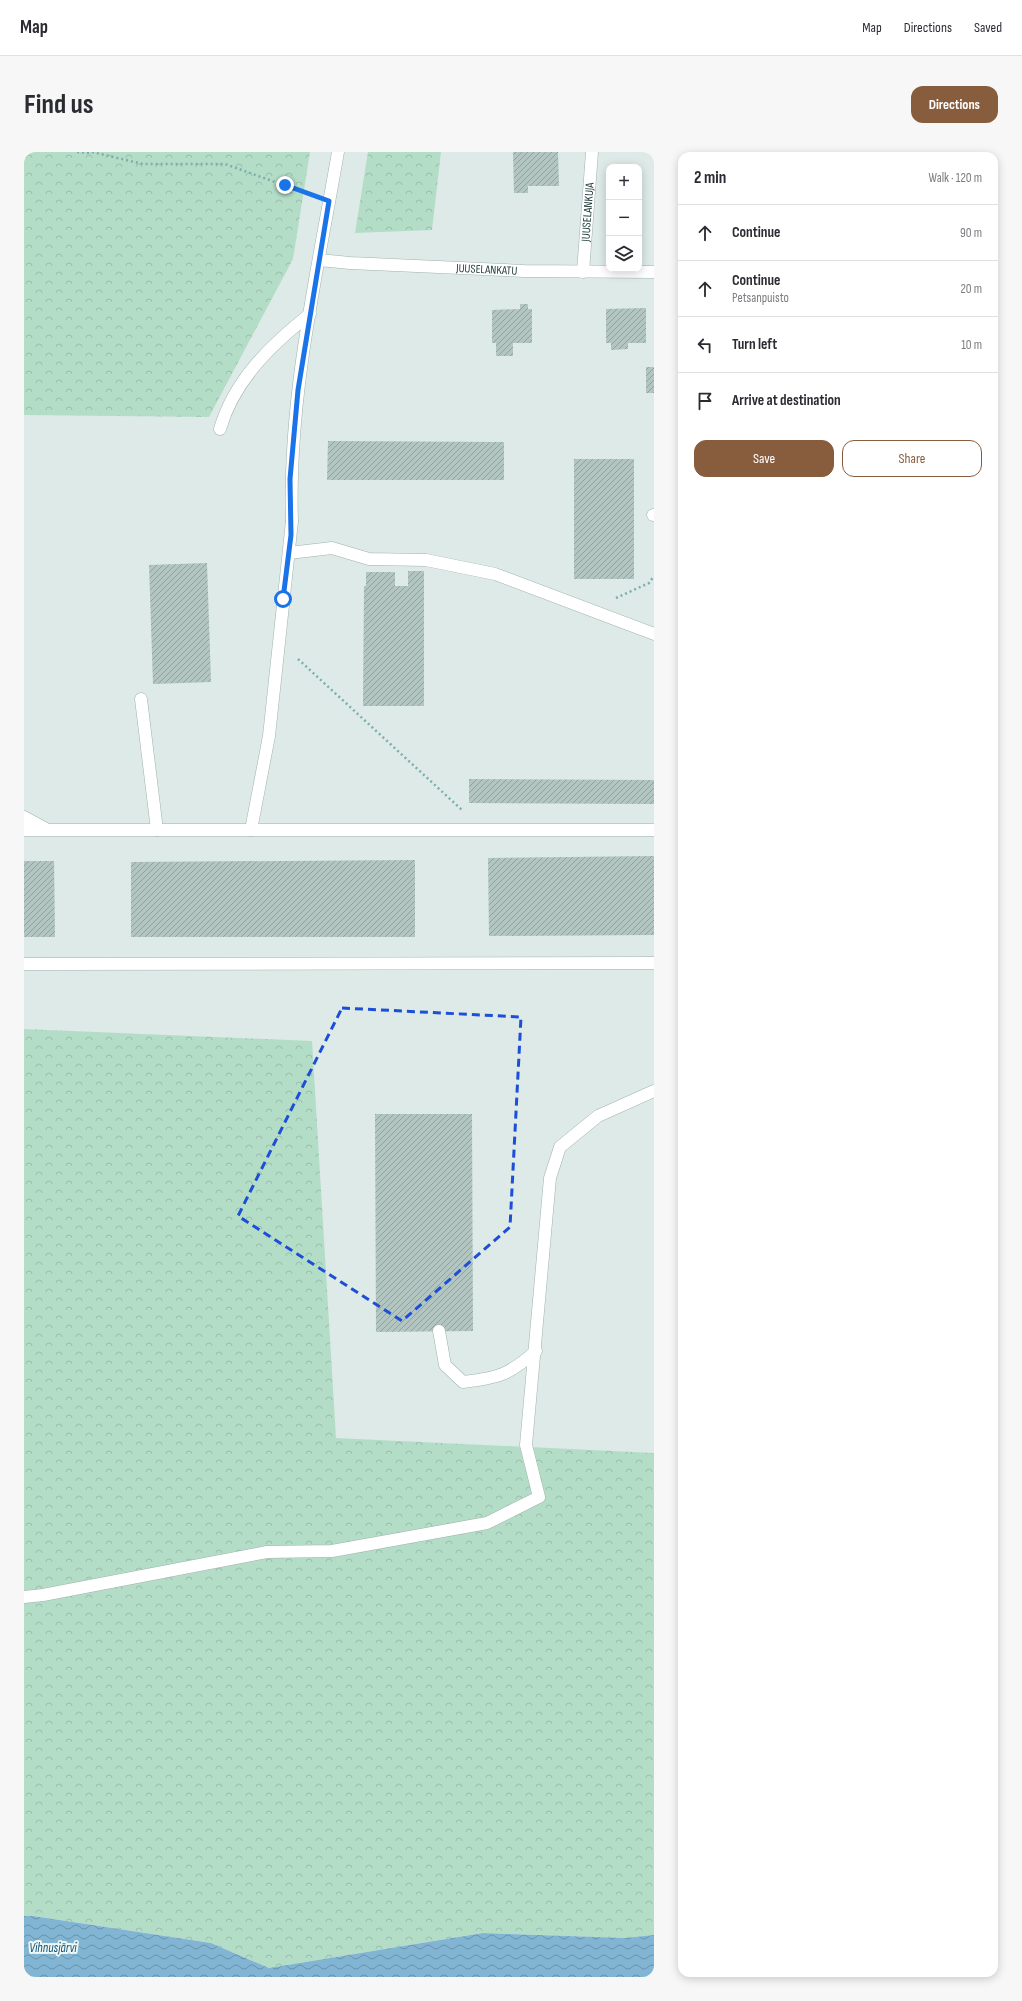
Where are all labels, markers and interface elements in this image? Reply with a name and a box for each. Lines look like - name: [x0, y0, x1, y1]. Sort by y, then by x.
- text: Map: [20, 16, 48, 39]
- text: Map: [862, 19, 882, 36]
- text: Directions: [904, 19, 952, 36]
- text: Saved: [974, 19, 1002, 36]
- button: Directions: [911, 86, 998, 123]
- text: Find us: [24, 88, 93, 121]
- map controls: [606, 164, 642, 272]
- button: +: [606, 164, 642, 200]
- text: 2 min: [694, 168, 726, 188]
- text: Walk · 120 m: [929, 170, 982, 186]
- route end: [276, 176, 294, 194]
- street label: JUUSELANKUJA: [578, 181, 597, 243]
- button: −: [606, 200, 642, 236]
- icon: ahead: [694, 222, 716, 244]
- text: Continue: [732, 223, 781, 242]
- text: 90 m: [960, 225, 982, 241]
- button: layers: [606, 236, 642, 272]
- street label: JUUSELANKATU: [455, 260, 518, 278]
- text: Continue: [732, 271, 781, 290]
- icon: ahead: [694, 278, 716, 300]
- text: 20 m: [960, 281, 982, 297]
- text: Petsanpuisto: [732, 290, 789, 306]
- icon: left: [694, 334, 716, 356]
- text: Turn left: [732, 335, 777, 354]
- text: 10 m: [961, 337, 982, 353]
- icon: arrive: [694, 390, 716, 412]
- text: Arrive at destination: [732, 391, 841, 410]
- button: Save: [694, 440, 834, 477]
- button: Share: [842, 440, 982, 477]
- route start: [274, 590, 292, 608]
- water label: Vihnusjärvi: [29, 1940, 77, 1956]

